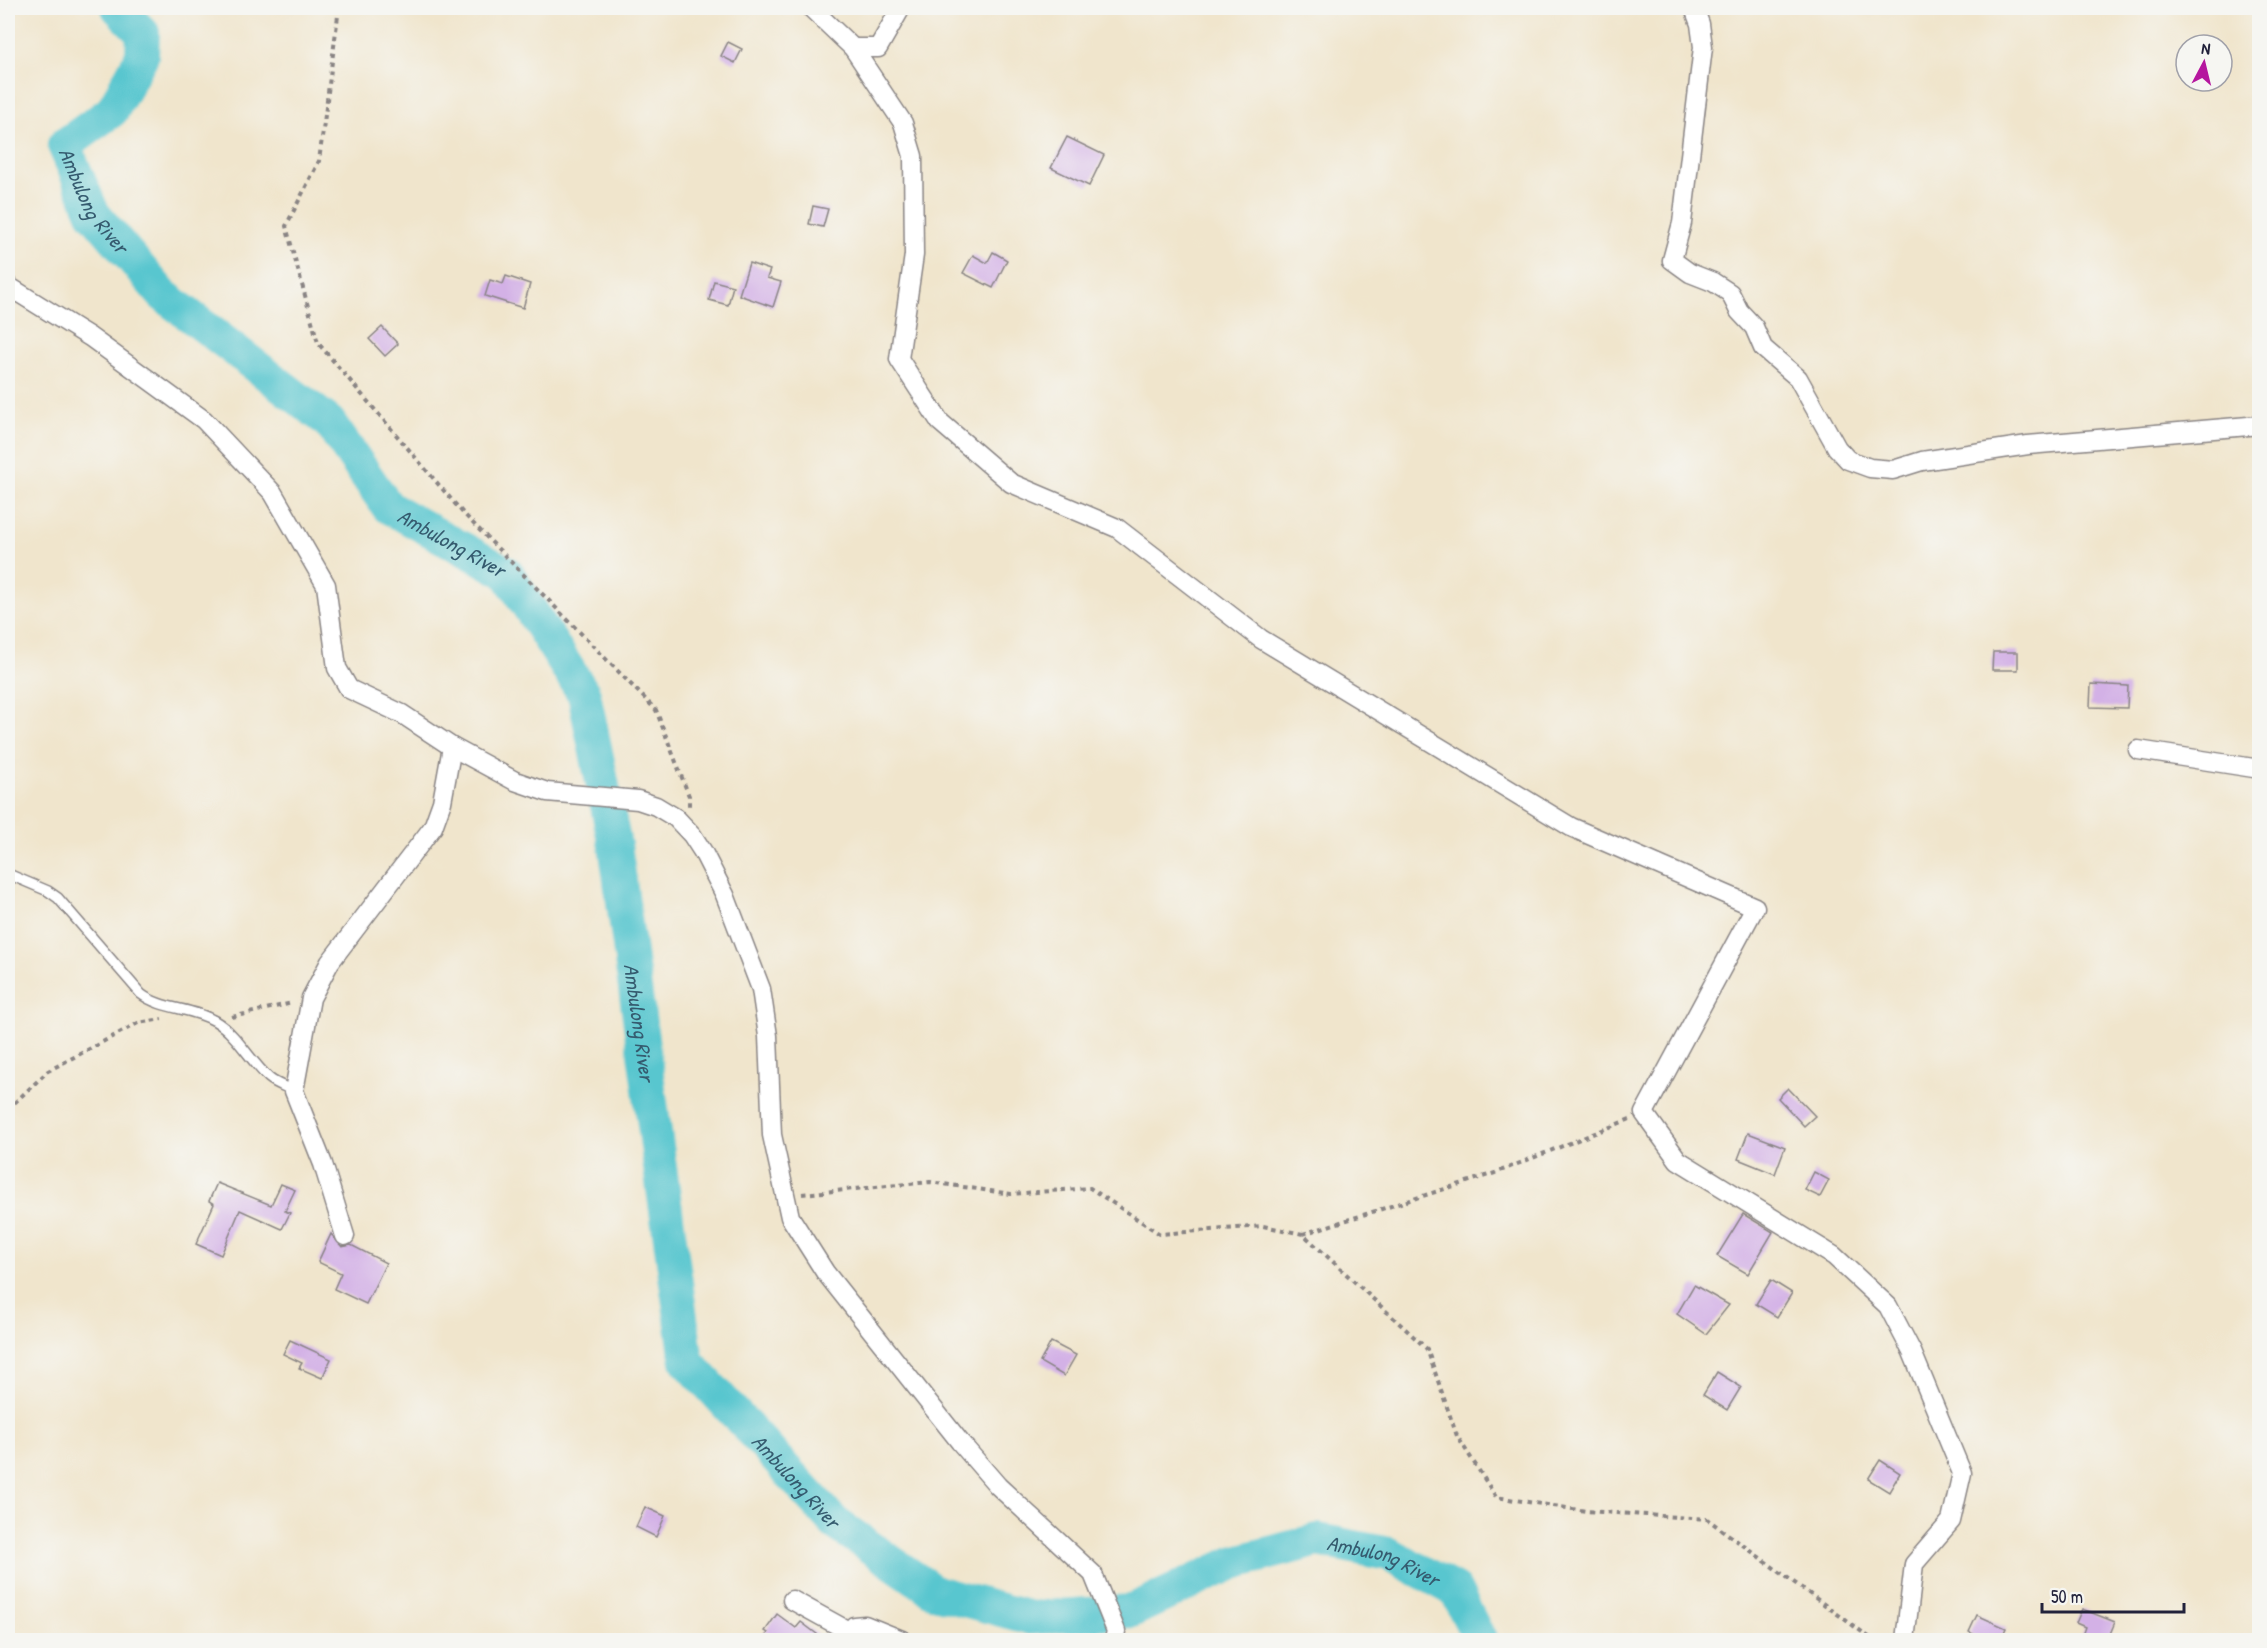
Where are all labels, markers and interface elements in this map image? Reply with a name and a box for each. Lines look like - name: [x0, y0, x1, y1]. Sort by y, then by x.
- north arrow: [2174, 33, 2234, 93]
- text: N: [2200, 37, 2212, 60]
- water label: Ambulong River: [52, 143, 137, 261]
- water label: Ambulong River: [393, 501, 513, 585]
- water label: Ambulong River: [617, 962, 663, 1086]
- water label: Ambulong River: [746, 1427, 849, 1536]
- water label: Ambulong River: [1325, 1528, 1447, 1595]
- scale bar: [2042, 1576, 2184, 1614]
- text: 50 m: [2051, 1584, 2083, 1609]

